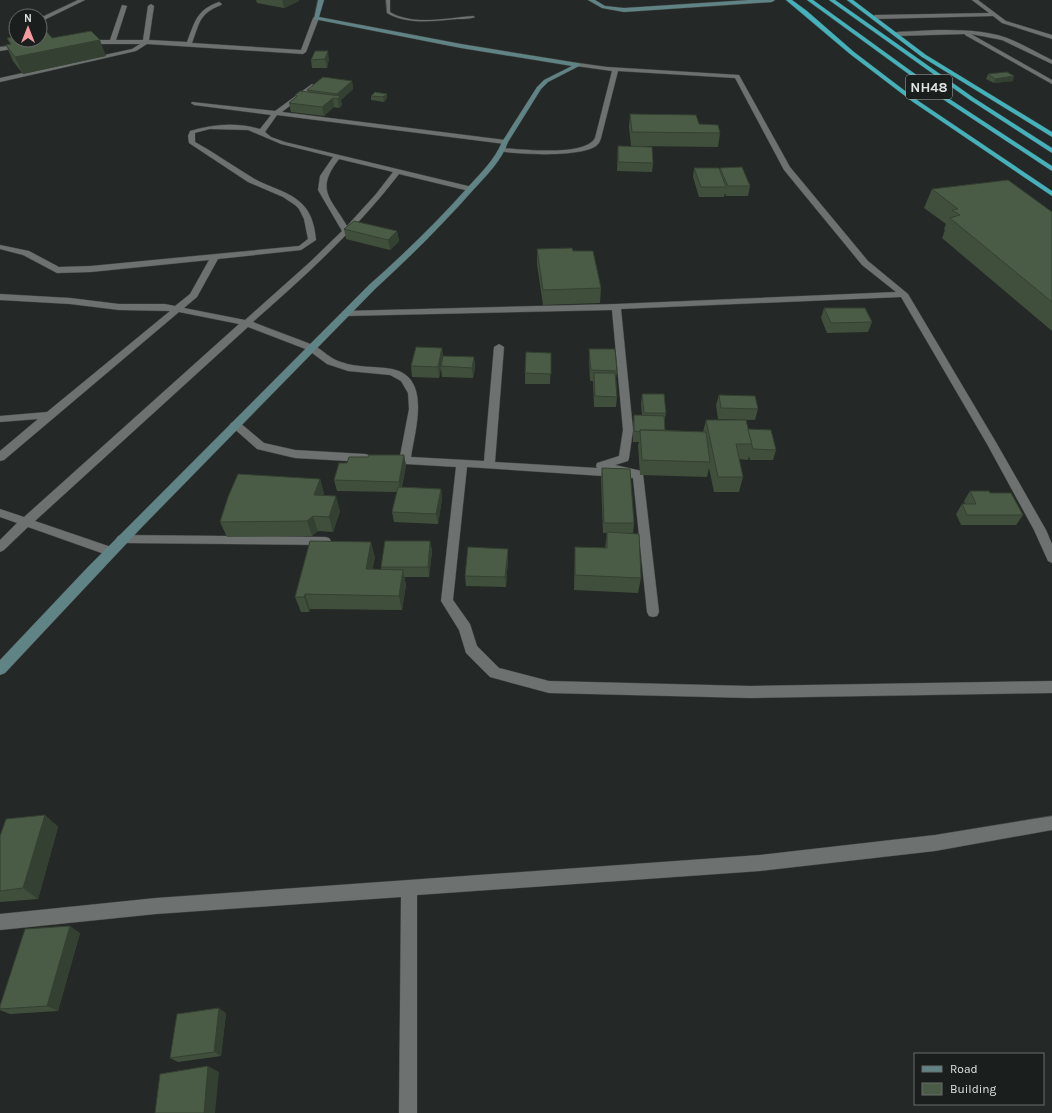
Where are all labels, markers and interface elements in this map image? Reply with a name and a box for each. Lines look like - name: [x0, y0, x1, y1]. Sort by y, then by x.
- north arrow: [8, 8, 48, 48]
- text: N: [24, 12, 32, 25]
- road number: NH48: [906, 75, 952, 99]
- legend: [914, 1053, 1044, 1105]
- text: Road: [950, 1062, 978, 1076]
- text: Building: [950, 1082, 997, 1096]

